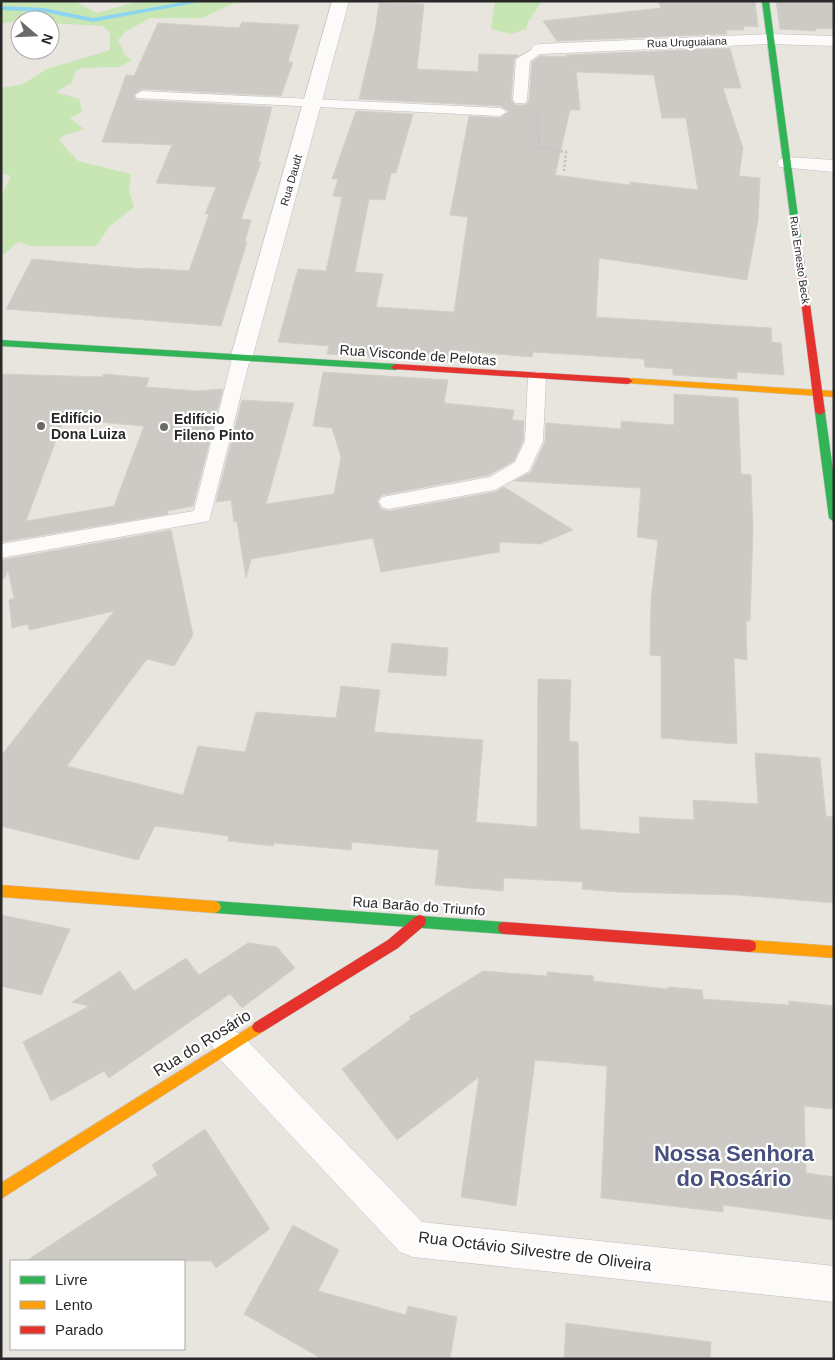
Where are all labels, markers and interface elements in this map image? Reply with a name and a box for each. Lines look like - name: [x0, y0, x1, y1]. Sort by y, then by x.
- north arrow: [10, 10, 60, 60]
- text: N: [38, 32, 57, 47]
- street label: Rua Uruguaiana: [647, 35, 728, 49]
- street label: Rua Daudt: [278, 153, 304, 207]
- street label: Rua Ernesto Beck: [788, 215, 812, 305]
- street label: Rua Visconde de Pelotas: [339, 342, 497, 368]
- place label: Edifício Dona Luiza: [51, 410, 126, 442]
- place label: Edifício Fileno Pinto: [174, 411, 254, 443]
- marker: Edifício Dona Luiza: [35, 420, 47, 432]
- marker: Edifício Fileno Pinto: [158, 421, 170, 433]
- street label: Rua Barão do Triunfo: [352, 893, 486, 919]
- street label: Rua do Rosário: [150, 1006, 254, 1080]
- district label: Nossa Senhora do Rosário: [654, 1141, 815, 1191]
- street label: Rua Octávio Silvestre de Oliveira: [417, 1228, 653, 1274]
- legend: [10, 1260, 185, 1350]
- text: Livre: [55, 1271, 88, 1288]
- text: Lento: [55, 1296, 93, 1313]
- text: Parado: [55, 1321, 103, 1338]

